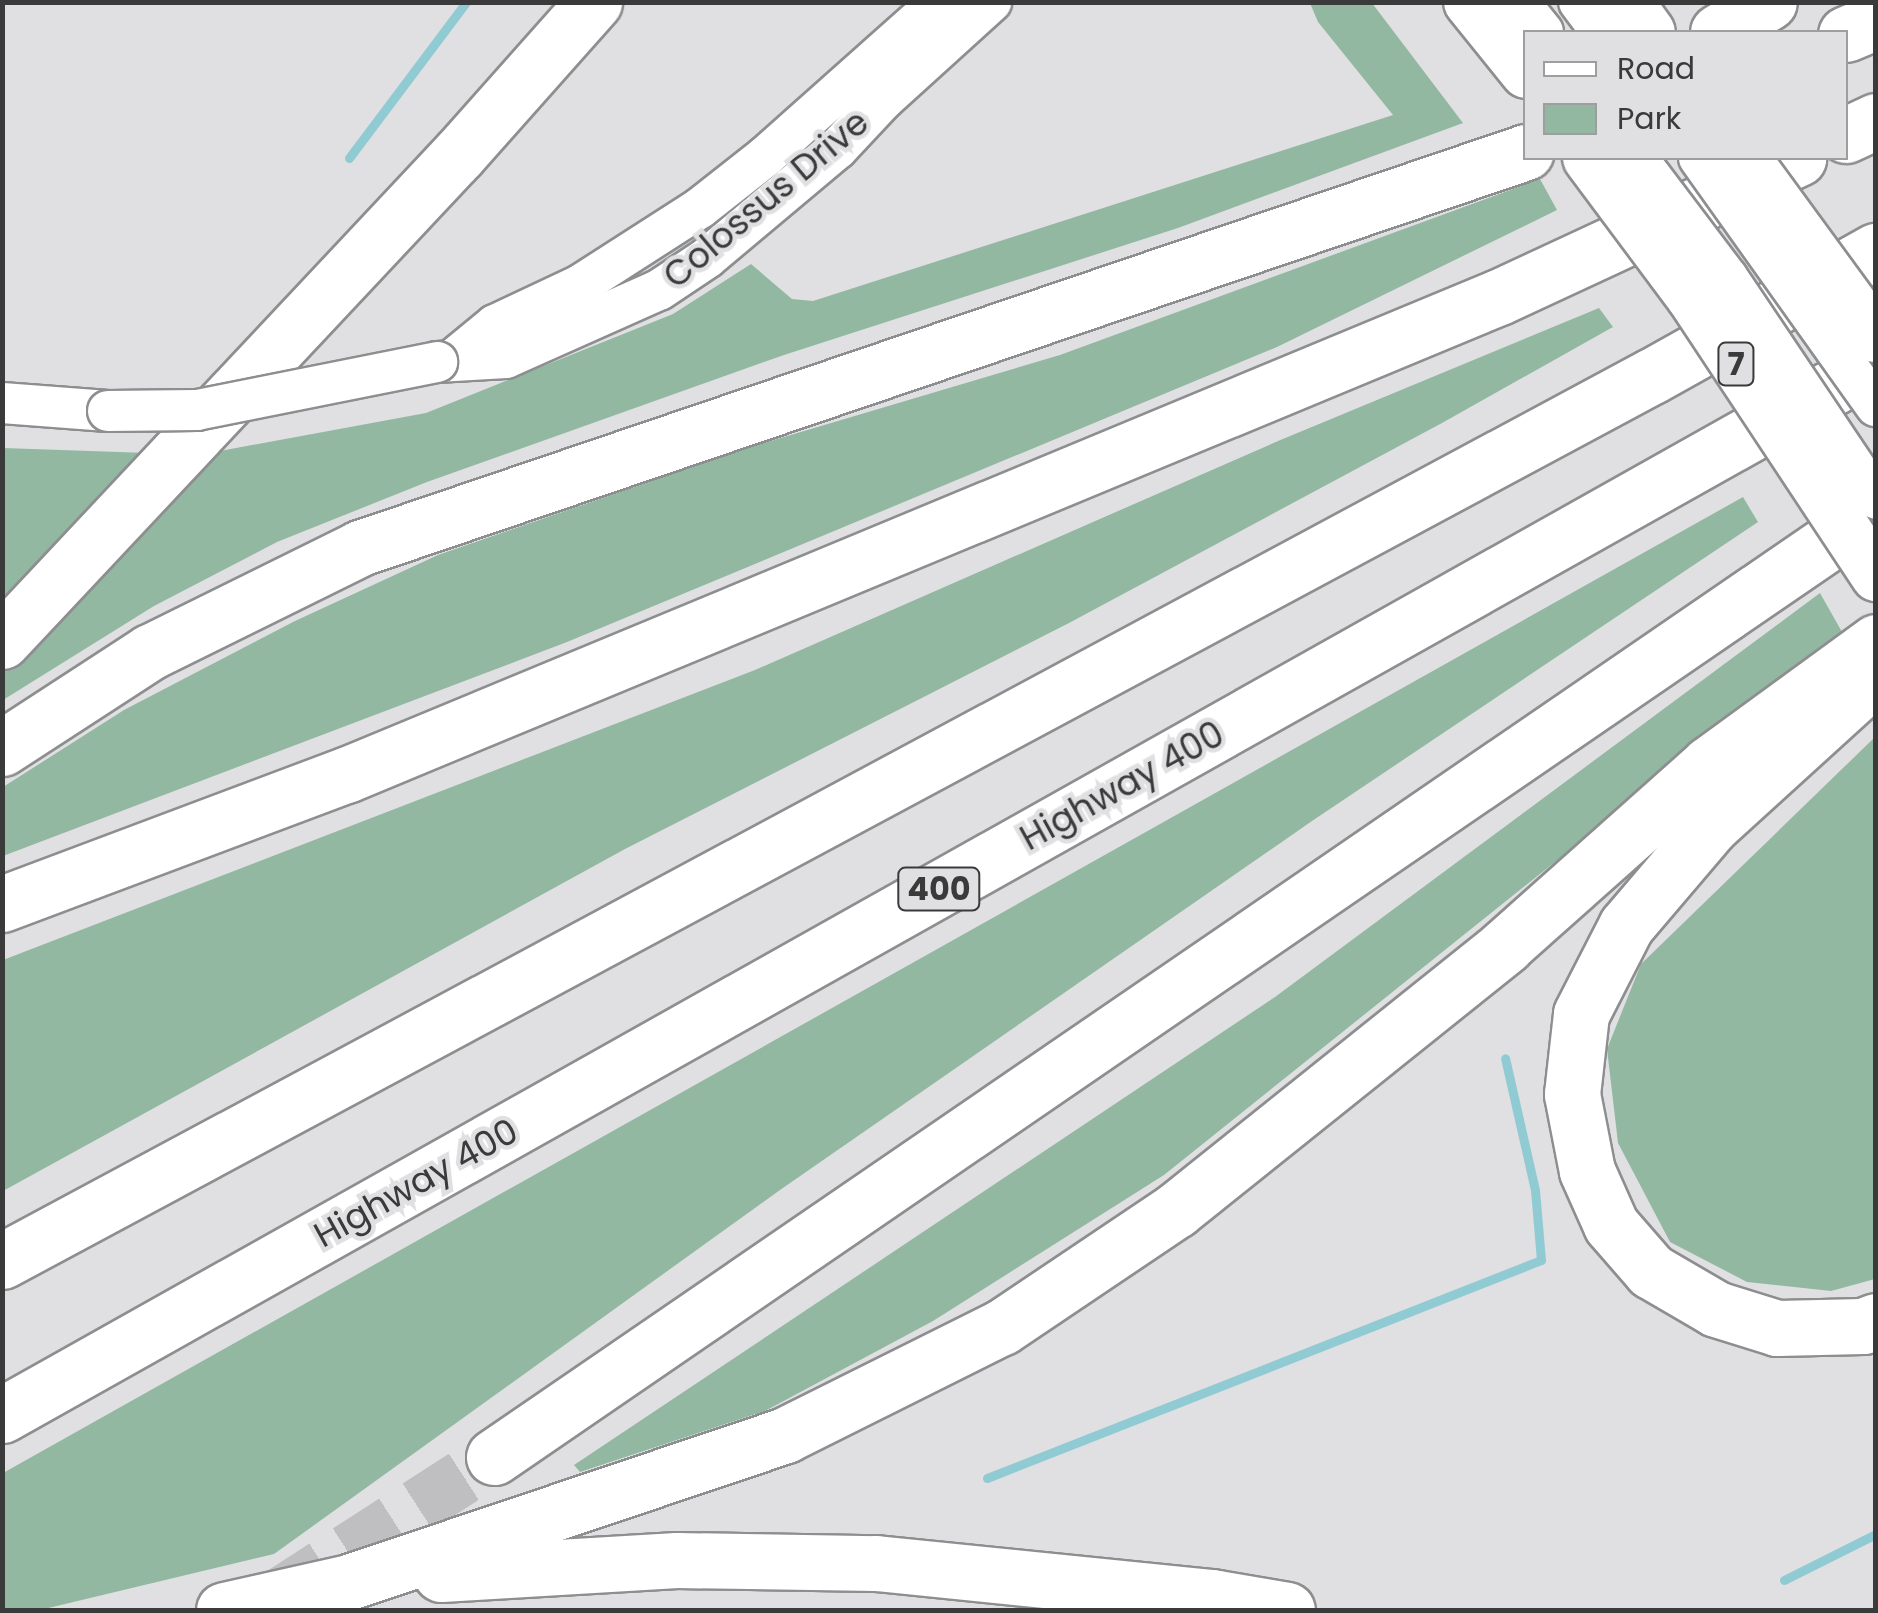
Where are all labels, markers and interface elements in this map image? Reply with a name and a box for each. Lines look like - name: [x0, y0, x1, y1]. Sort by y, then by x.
- legend: [1523, 30, 1848, 160]
- text: Road: [1617, 47, 1695, 90]
- text: Park: [1617, 97, 1681, 140]
- street label: Colossus Drive: [655, 101, 877, 297]
- road number: 7: [1716, 337, 1756, 391]
- street label: Highway 400: [1013, 713, 1231, 859]
- road number: 400: [896, 862, 982, 916]
- street label: Highway 400: [307, 1110, 525, 1256]

